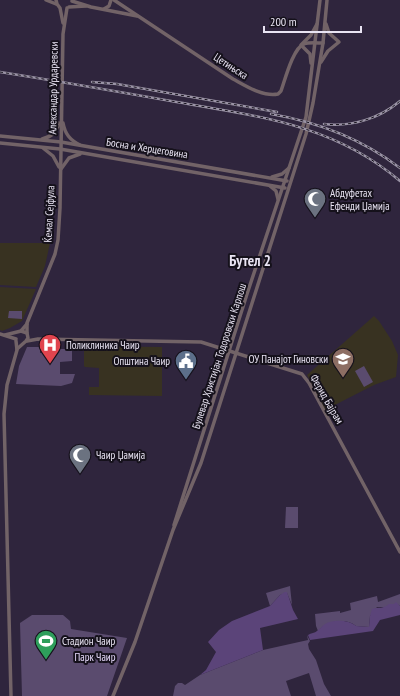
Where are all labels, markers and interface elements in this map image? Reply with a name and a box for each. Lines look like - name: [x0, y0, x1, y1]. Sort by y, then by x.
- scale bar: [264, 8, 361, 34]
- text: 200 m: [270, 14, 297, 29]
- street label: Александар Урдаревски: [45, 41, 61, 134]
- street label: Цетињска: [211, 50, 251, 82]
- street label: Босна и Херцеговина: [105, 135, 189, 161]
- street label: Ќемал Сејфула: [41, 185, 57, 243]
- mosque icon: Абдуфетах Ефенди Џамија: [302, 186, 328, 219]
- place label: Абдуфетах Ефенди Џамија: [330, 186, 390, 213]
- district label: Бутел 2: [229, 251, 271, 270]
- street label: Булевар Христијан Тодоровски Карпош: [189, 281, 249, 431]
- hospital icon: Поликлиника Чаир: [37, 332, 63, 365]
- place label: Поликлиника Чаир: [66, 338, 140, 352]
- school or university icon: ОУ Панајот Гиновски: [330, 346, 356, 379]
- public building icon: Општина Чаир: [173, 348, 199, 381]
- place label: ОУ Панајот Гиновски: [249, 352, 328, 366]
- place label: Општина Чаир: [113, 354, 170, 368]
- street label: Ферид Бајрам: [307, 372, 347, 426]
- mosque icon: Чаир Џамија: [67, 442, 93, 475]
- place label: Чаир Џамија: [96, 448, 145, 462]
- sports icon: Стадион Чаир: [33, 628, 59, 661]
- place label: Стадион Чаир: [62, 634, 115, 648]
- park label: Парк Чаир: [75, 650, 116, 664]

